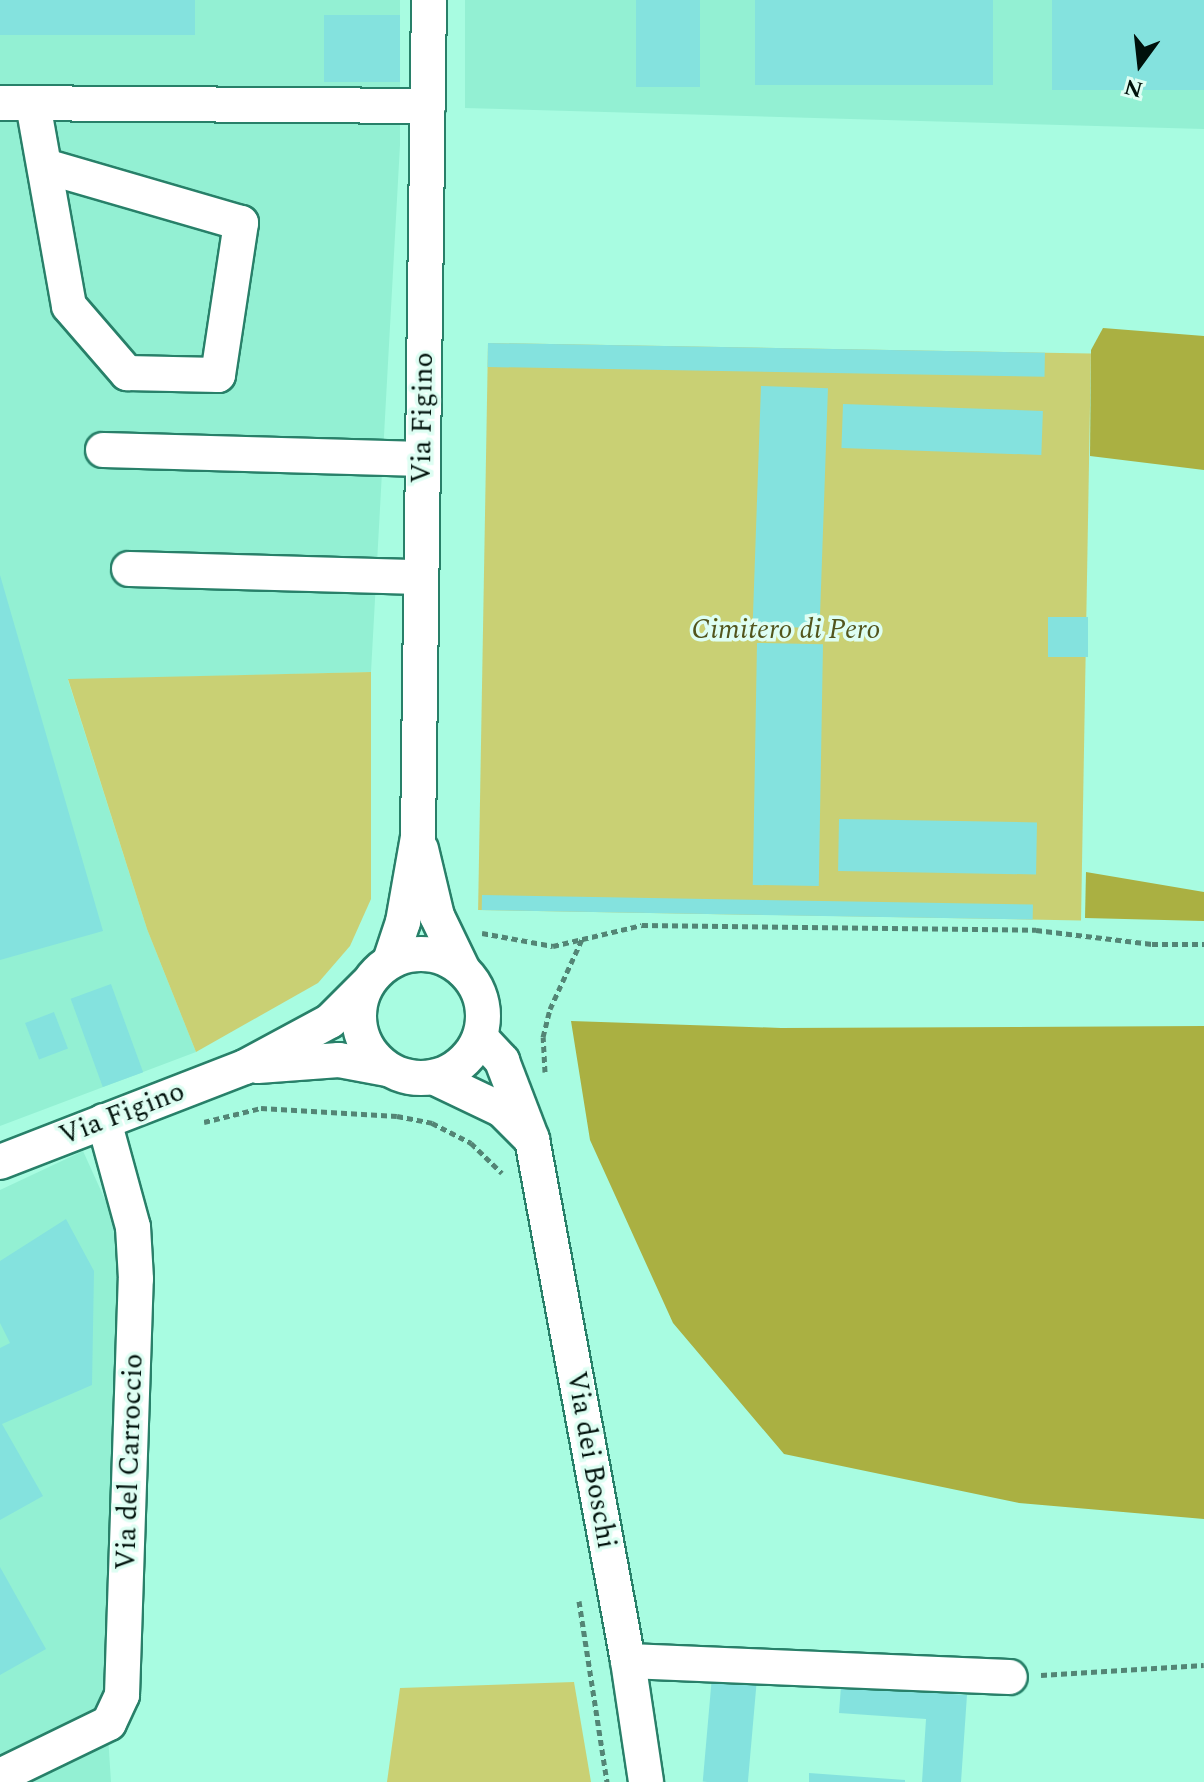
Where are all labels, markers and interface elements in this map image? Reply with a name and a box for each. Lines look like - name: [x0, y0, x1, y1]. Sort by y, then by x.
- north arrow: [1100, 24, 1180, 104]
- text: N: [1121, 69, 1147, 106]
- street label: Via Figino: [405, 352, 441, 484]
- park label: Cimitero di Pero: [692, 613, 880, 647]
- street label: Via Figino: [55, 1075, 189, 1153]
- street label: Via del Carroccio: [109, 1353, 151, 1571]
- street label: Via dei Boschi: [559, 1369, 623, 1551]

